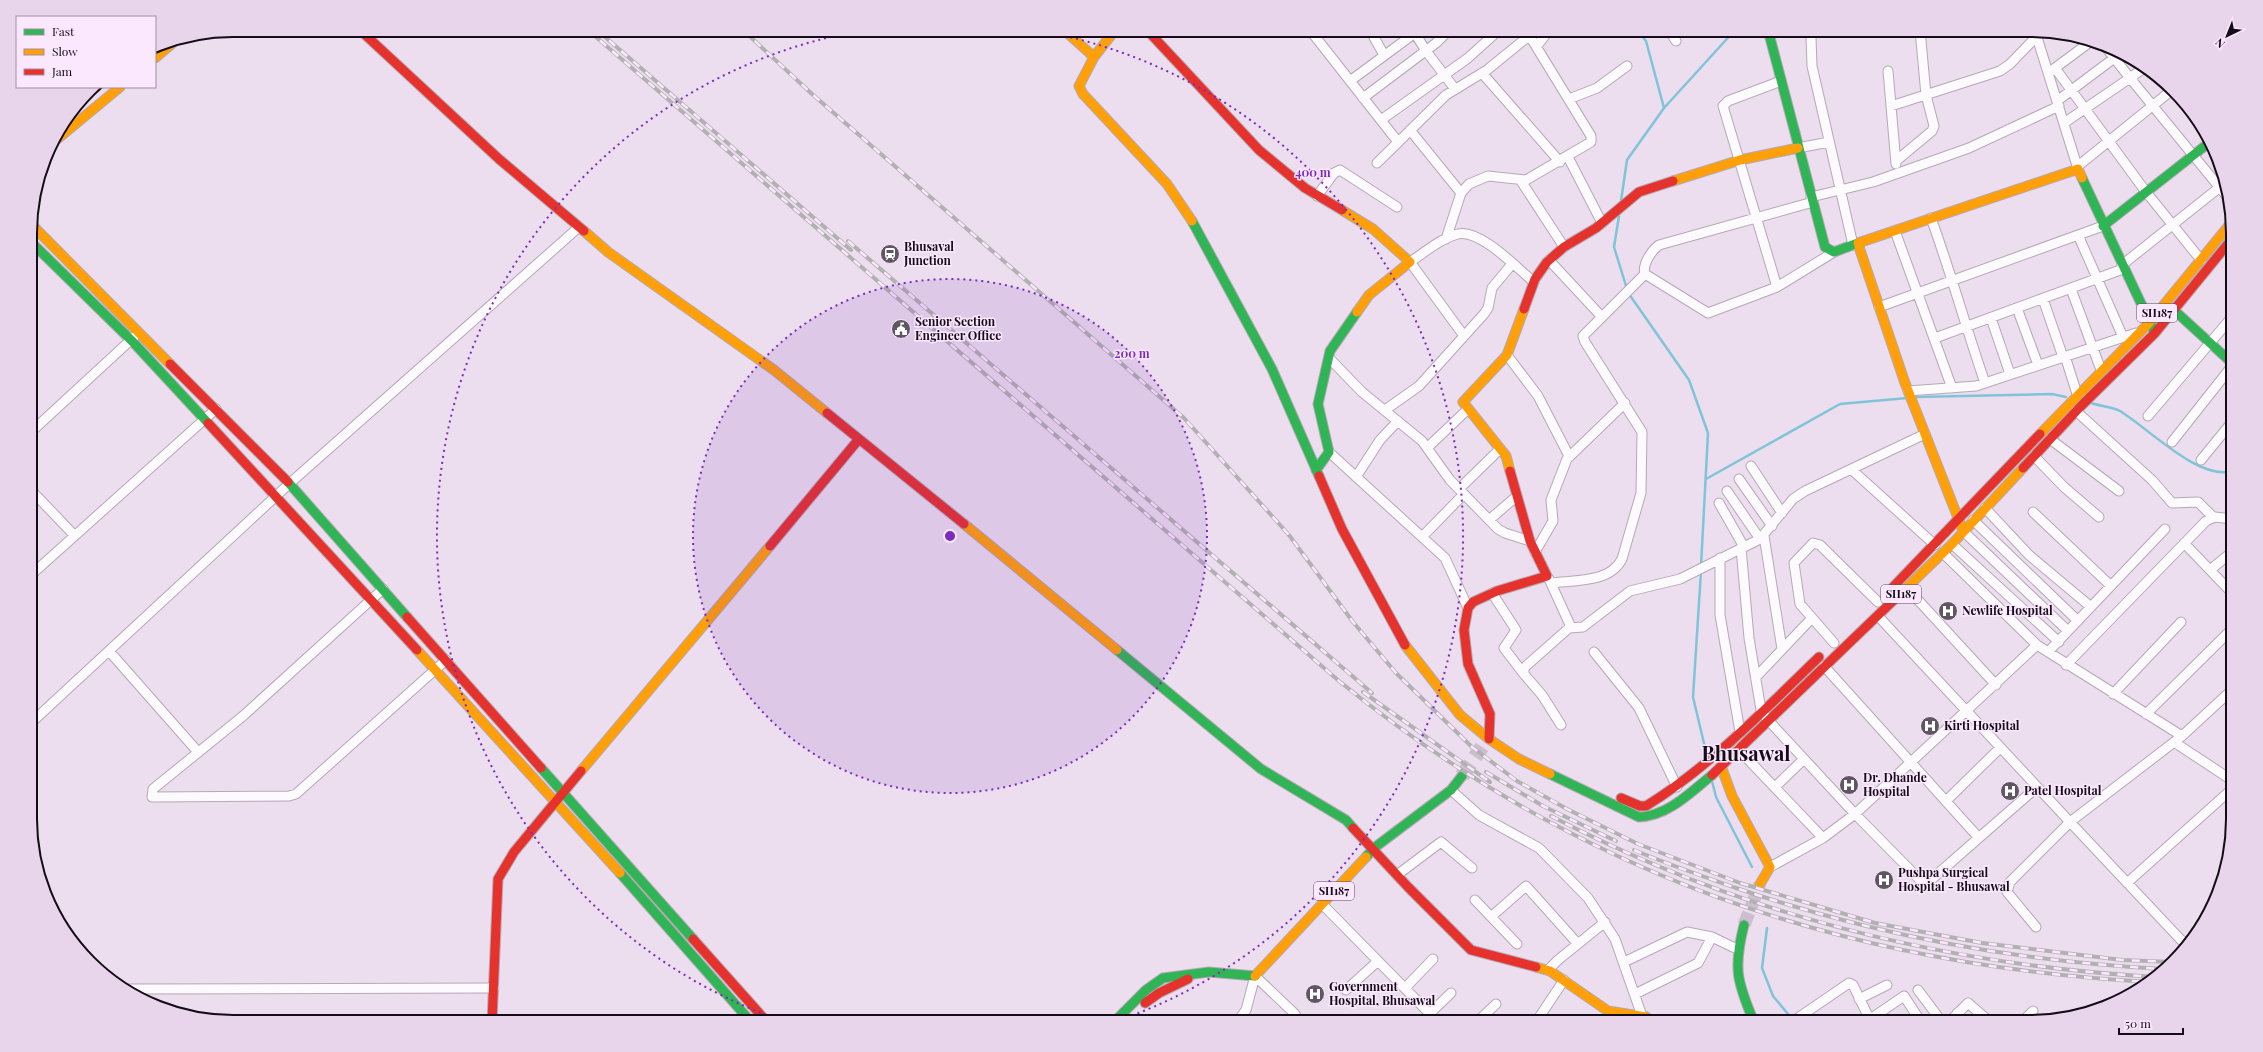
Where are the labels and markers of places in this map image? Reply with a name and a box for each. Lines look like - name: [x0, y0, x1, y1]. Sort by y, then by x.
- place label: Bhusaval Junction: [903, 238, 954, 268]
- station icon: Bhusaval Junction: [879, 243, 901, 265]
- place label: Senior Section Engineer Office: [915, 313, 1001, 343]
- public building icon: Senior Section Engineer Office: [890, 318, 912, 340]
- centre of rings: [943, 529, 957, 543]
- hospital icon: Newlife Hospital: [1937, 600, 1959, 622]
- place label: Newlife Hospital: [1962, 602, 2053, 618]
- hospital icon: Kirti Hospital: [1919, 715, 1941, 737]
- place label: Kirti Hospital: [1944, 717, 2020, 733]
- place label: Dr. Dhande Hospital: [1863, 769, 1927, 799]
- hospital icon: Dr. Dhande Hospital: [1838, 774, 1860, 796]
- hospital icon: Patel Hospital: [1999, 780, 2021, 802]
- place label: Patel Hospital: [2024, 782, 2102, 798]
- place label: Pushpa Surgical Hospital - Bhusawal: [1898, 864, 2010, 894]
- hospital icon: Pushpa Surgical Hospital - Bhusawal: [1873, 869, 1895, 891]
- place label: Government Hospital, Bhusawal: [1329, 978, 1436, 1008]
- hospital icon: Government Hospital, Bhusawal: [1304, 983, 1326, 1005]

